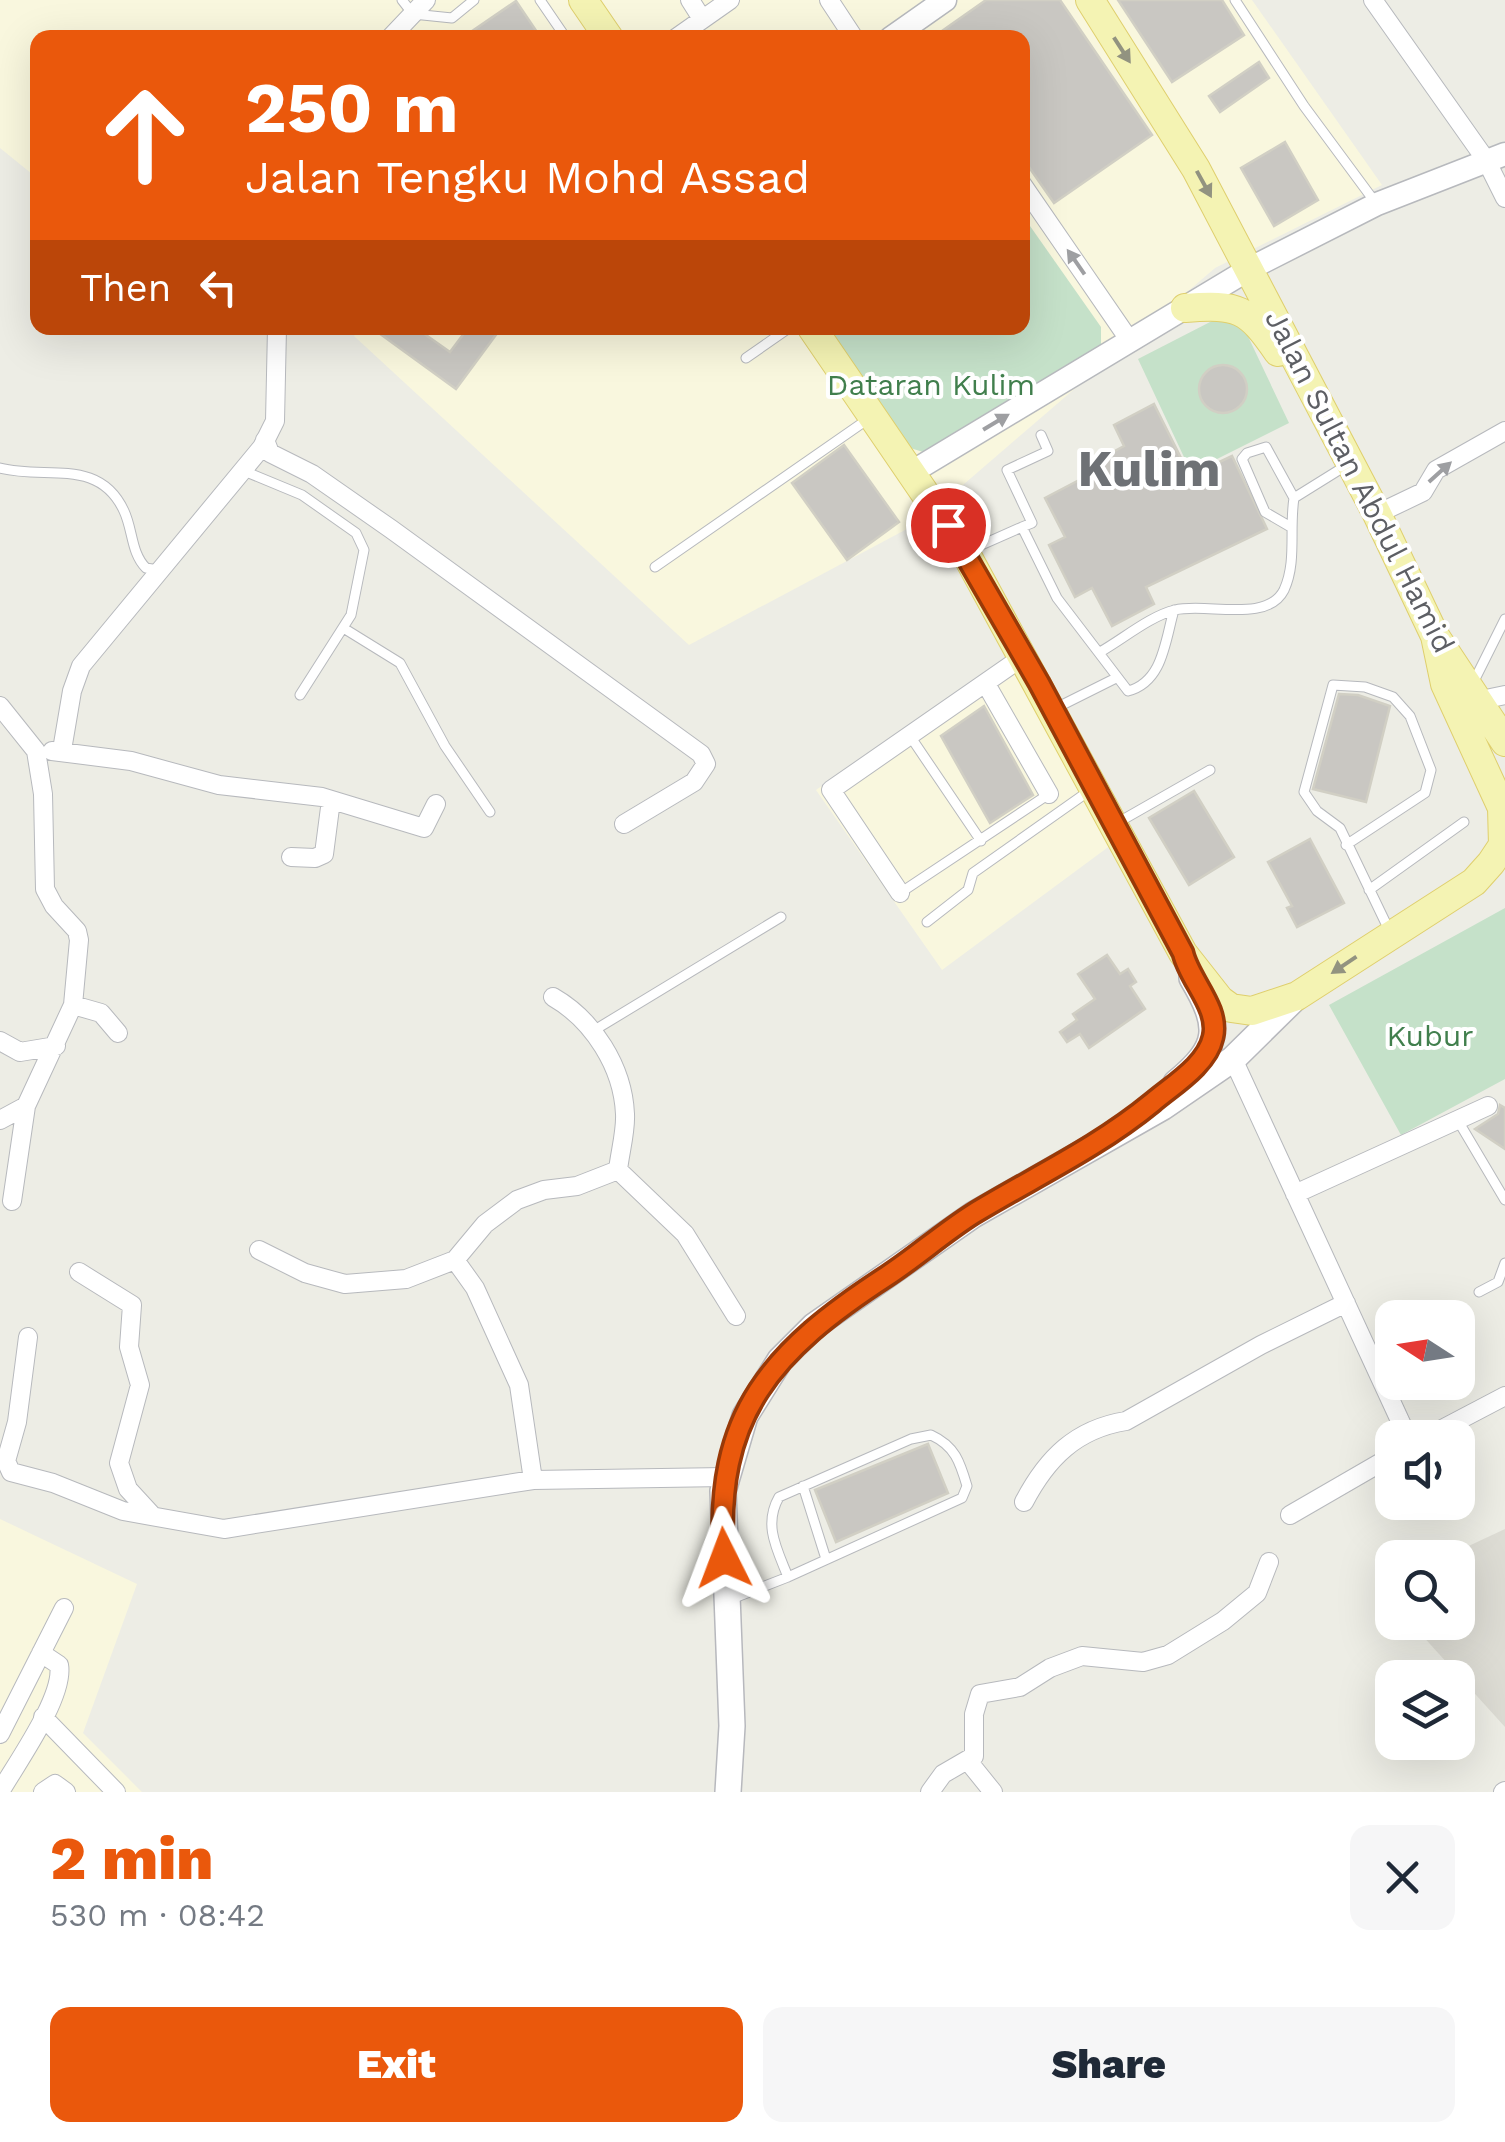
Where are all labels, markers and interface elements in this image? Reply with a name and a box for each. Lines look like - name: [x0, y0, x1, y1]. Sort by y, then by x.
- one-way arrow: [1113, 37, 1131, 64]
- text: 250 m: [245, 67, 459, 149]
- icon: ahead: [80, 70, 210, 200]
- text: Jalan Tengku Mohd Assad: [245, 151, 810, 204]
- one-way arrow: [1196, 169, 1213, 198]
- one-way arrow: [1067, 249, 1086, 276]
- icon: left: [191, 260, 246, 315]
- text: Then: [80, 266, 171, 310]
- street label: Jalan Sultan Abdul Hamid: [1258, 304, 1462, 658]
- park label: Dataran Kulim: [827, 367, 1035, 402]
- one-way arrow: [982, 414, 1010, 431]
- district label: Kulim: [1077, 439, 1221, 498]
- one-way arrow: [1427, 461, 1452, 483]
- pin: [906, 483, 991, 568]
- icon: arrive: [921, 498, 976, 553]
- one-way arrow: [1331, 955, 1358, 974]
- park label: Kubur: [1387, 1018, 1474, 1053]
- north arrow: [1375, 1300, 1475, 1400]
- map controls: [1375, 1300, 1475, 1760]
- button: sound: [1375, 1420, 1475, 1520]
- position arrow: [672, 1506, 776, 1610]
- button: search: [1375, 1540, 1475, 1640]
- button: layers: [1375, 1660, 1475, 1760]
- text: 2 min: [50, 1823, 214, 1894]
- button: close: [1350, 1825, 1455, 1930]
- text: 530 m · 08:42: [50, 1896, 265, 1934]
- button: Exit: [50, 2007, 743, 2122]
- button: Share: [763, 2007, 1455, 2122]

